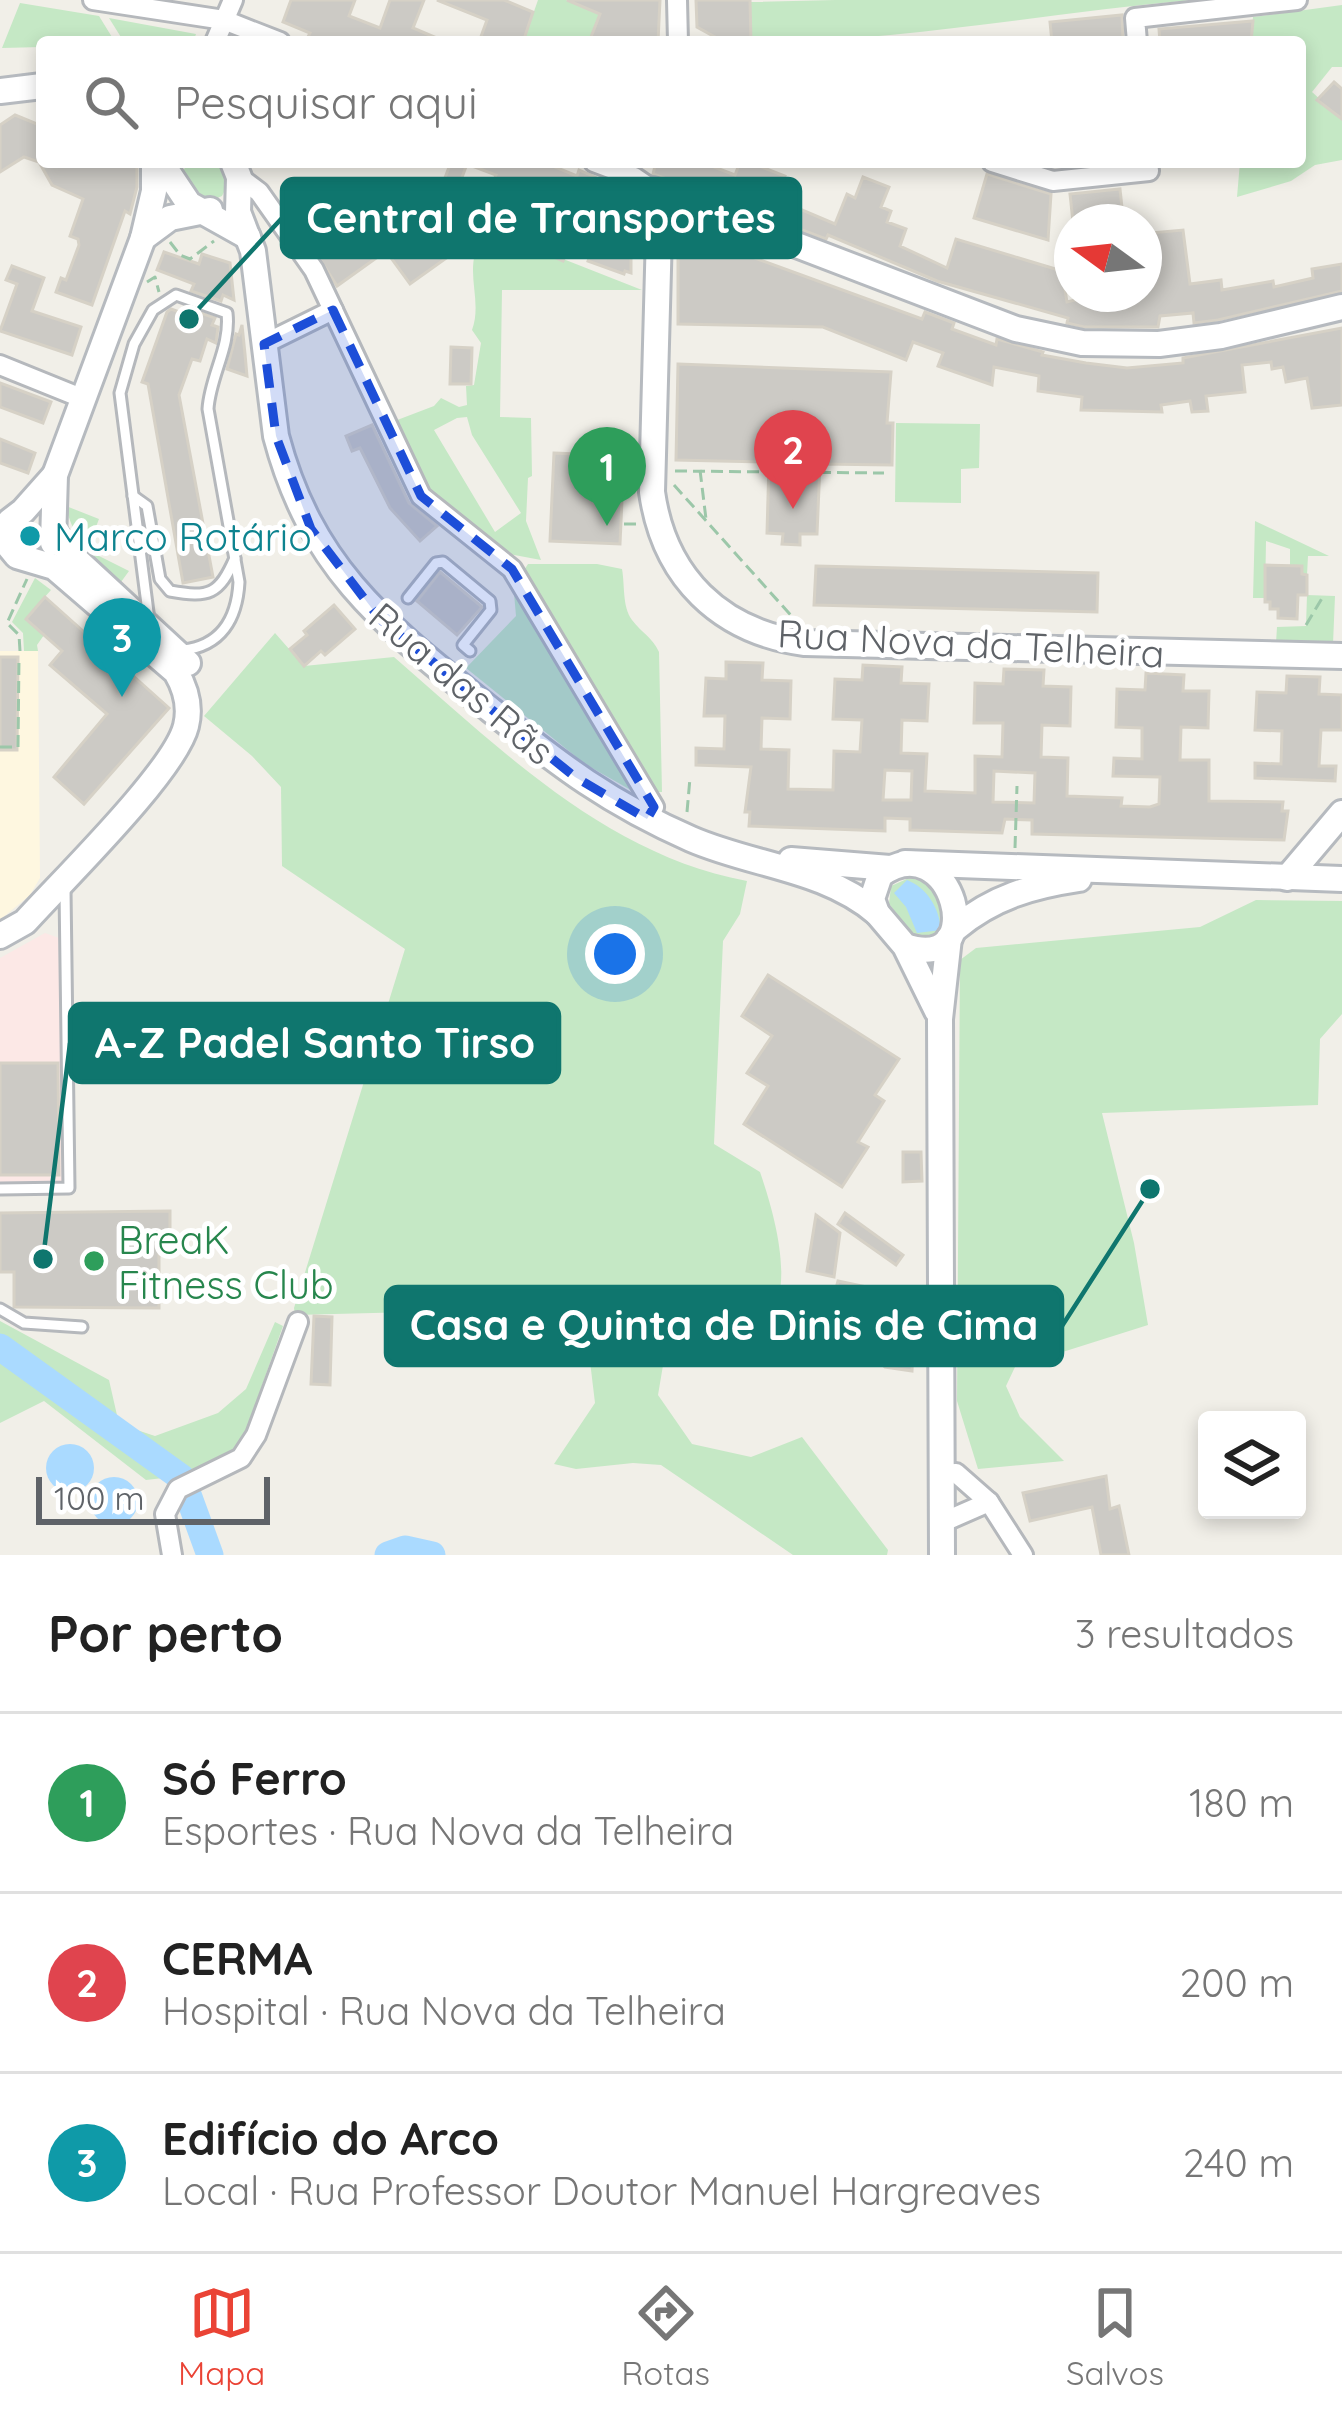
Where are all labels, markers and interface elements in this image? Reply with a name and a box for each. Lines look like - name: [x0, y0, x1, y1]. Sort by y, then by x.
- search box: [36, 36, 1306, 168]
- icon: search: [78, 69, 144, 135]
- text: Pesquisar aqui: [174, 74, 478, 130]
- callout: Central de Transportes: [282, 179, 800, 257]
- text: Central de Transportes: [306, 191, 776, 244]
- north arrow: [1054, 204, 1162, 312]
- pin: 2: [754, 410, 832, 509]
- pin: 1: [568, 427, 646, 526]
- place label: Marco Rotário: [54, 512, 312, 561]
- marker: Marco Rotário: [17, 523, 43, 549]
- street label: Rua das Rãs: [359, 591, 565, 775]
- pin: 3: [83, 598, 161, 697]
- street label: Rua Nova da Telheira: [776, 608, 1166, 678]
- your location: [585, 924, 645, 984]
- callout: A-Z Padel Santo Tirso: [70, 1004, 559, 1082]
- text: A-Z Padel Santo Tirso: [95, 1016, 535, 1069]
- place label: BreaK Fitness Club: [118, 1215, 334, 1309]
- marker: BreaK Fitness Club: [81, 1248, 107, 1274]
- callout: Casa e Quinta de Dinis de Cima: [386, 1287, 1062, 1365]
- text: Casa e Quinta de Dinis de Cima: [410, 1298, 1038, 1351]
- map controls: [1198, 1411, 1306, 1519]
- button: layers: [1198, 1411, 1306, 1519]
- scale bar: [36, 1471, 270, 1524]
- text: 100 m: [54, 1477, 145, 1518]
- text: Por perto: [48, 1601, 283, 1665]
- text: 3 resultados: [1075, 1609, 1294, 1658]
- text: Só Ferro: [162, 1750, 347, 1806]
- text: 1: [79, 1778, 95, 1827]
- text: 180 m: [1189, 1778, 1294, 1827]
- text: Esportes · Rua Nova da Telheira: [162, 1806, 734, 1855]
- text: CERMA: [162, 1930, 312, 1986]
- text: 2: [76, 1958, 98, 2007]
- text: 200 m: [1180, 1958, 1294, 2007]
- text: Hospital · Rua Nova da Telheira: [162, 1986, 726, 2035]
- text: Edifício do Arco: [162, 2110, 499, 2166]
- text: 3: [77, 2138, 97, 2187]
- text: 240 m: [1183, 2138, 1294, 2187]
- text: Local · Rua Professor Doutor Manuel Hargreaves: [162, 2166, 1041, 2215]
- tab: Mapa: [178, 2280, 265, 2393]
- tab: Rotas: [621, 2280, 710, 2393]
- tab: Salvos: [1066, 2280, 1164, 2393]

